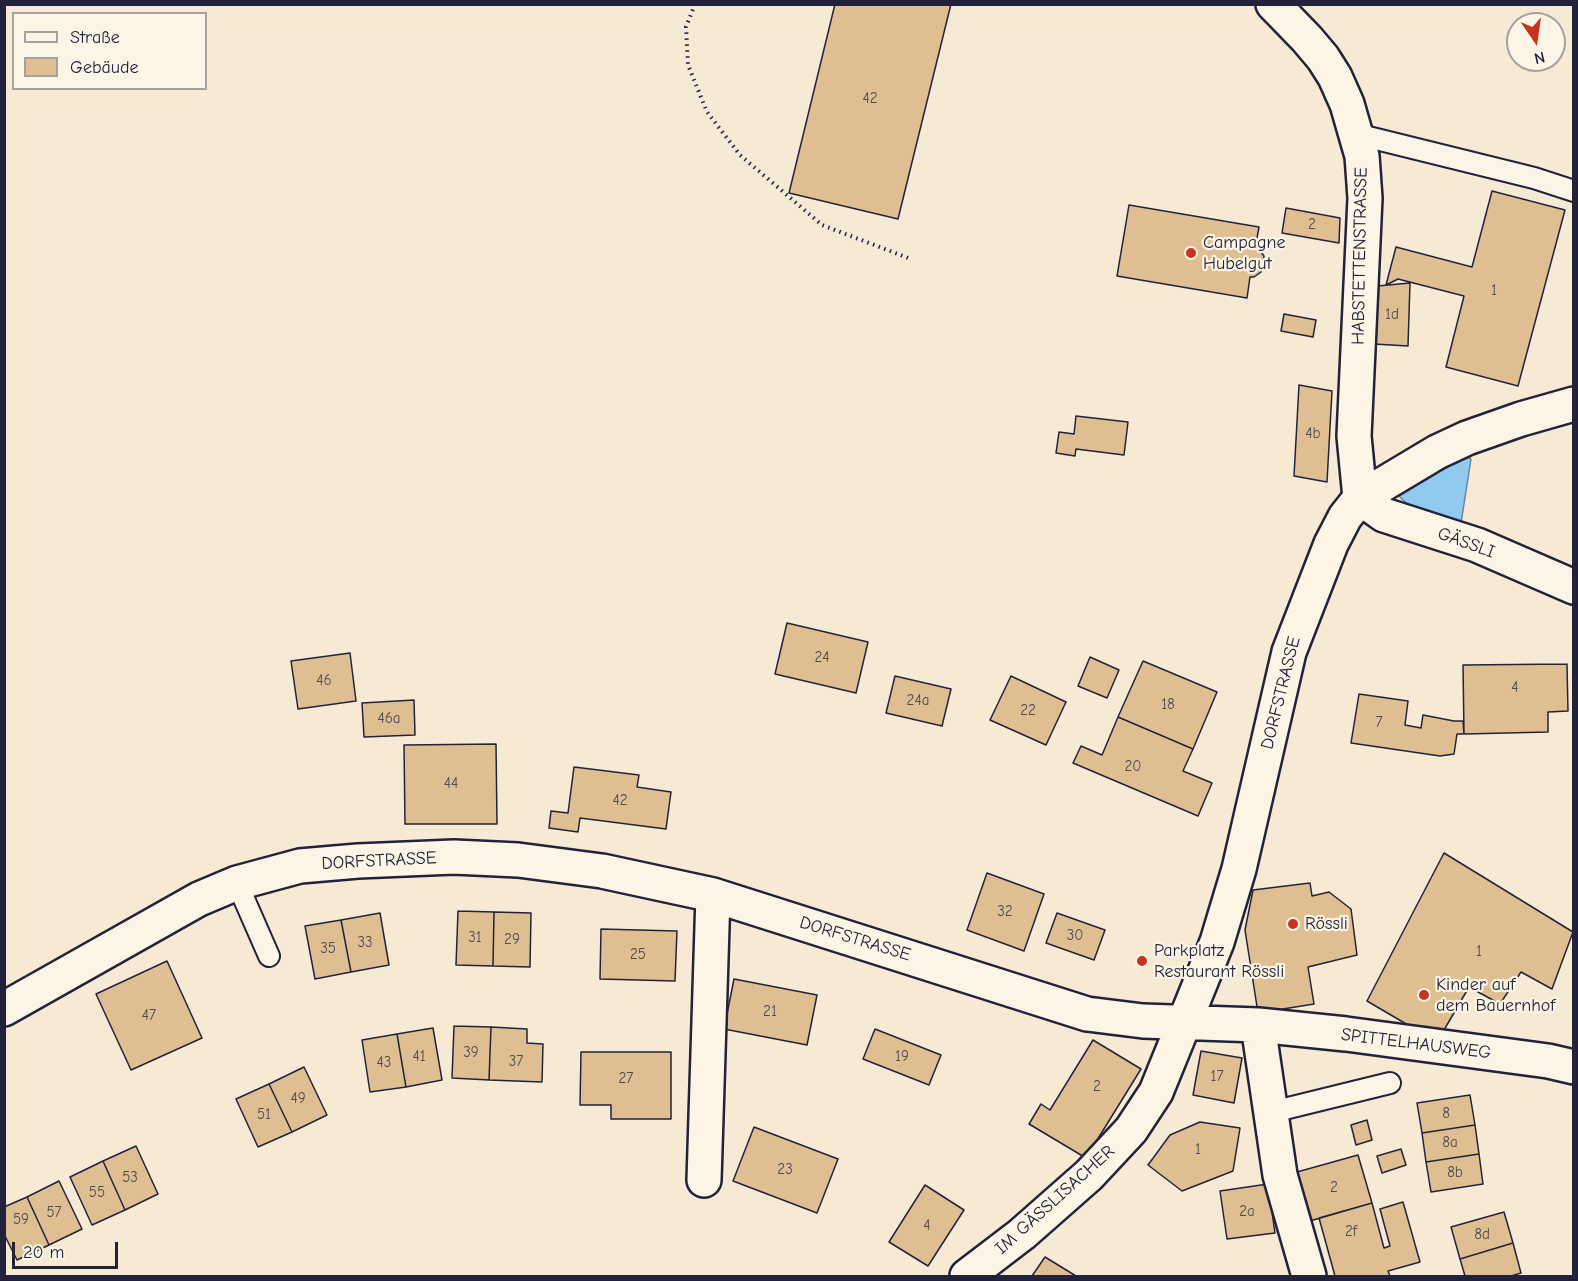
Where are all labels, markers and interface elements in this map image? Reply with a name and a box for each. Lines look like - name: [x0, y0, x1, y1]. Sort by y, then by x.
- legend: [12, 12, 207, 90]
- north arrow: [1506, 12, 1566, 72]
- text: Straße: [70, 27, 120, 48]
- text: N: [1532, 48, 1547, 68]
- text: Gebäude: [70, 57, 139, 78]
- house number: 42: [862, 90, 878, 108]
- street label: HABSTETTENSTRASSE: [1348, 167, 1372, 345]
- house number: 2: [1308, 216, 1316, 234]
- place label: Campagne Hubelgut: [1203, 232, 1286, 274]
- marker: Campagne Hubelgut: [1184, 246, 1198, 260]
- house number: 1: [1491, 282, 1497, 300]
- house number: 1d: [1385, 306, 1399, 324]
- house number: 4b: [1305, 425, 1321, 443]
- street label: GÄSSLI: [1434, 523, 1498, 563]
- street label: DORFSTRASSE: [1257, 634, 1305, 752]
- house number: 24: [814, 649, 830, 667]
- house number: 46: [316, 672, 332, 690]
- house number: 4: [1511, 679, 1519, 697]
- house number: 24a: [907, 692, 929, 710]
- house number: 18: [1161, 696, 1175, 714]
- house number: 22: [1020, 702, 1036, 720]
- house number: 46a: [377, 710, 401, 728]
- house number: 7: [1375, 714, 1383, 732]
- house number: 20: [1125, 758, 1141, 776]
- house number: 44: [444, 775, 458, 793]
- house number: 42: [612, 792, 628, 810]
- street label: DORFSTRASSE: [321, 847, 437, 875]
- house number: 32: [997, 903, 1013, 921]
- street label: DORFSTRASSE: [797, 912, 913, 966]
- place label: Rössli: [1305, 913, 1348, 935]
- marker: Rössli: [1286, 917, 1300, 931]
- house number: 30: [1067, 927, 1083, 945]
- house number: 31: [468, 929, 482, 947]
- house number: 29: [504, 931, 520, 949]
- house number: 33: [357, 934, 373, 952]
- house number: 35: [320, 940, 336, 958]
- place label: Parkplatz Restaurant Rössli: [1154, 940, 1284, 982]
- house number: 1: [1476, 943, 1482, 961]
- house number: 25: [630, 946, 646, 964]
- marker: Parkplatz Restaurant Rössli: [1135, 954, 1149, 968]
- place label: Kinder auf dem Bauernhof: [1436, 974, 1555, 1016]
- marker: Kinder auf dem Bauernhof: [1417, 988, 1431, 1002]
- house number: 21: [763, 1003, 777, 1021]
- house number: 47: [142, 1007, 156, 1025]
- street label: SPITTELHAUSWEG: [1340, 1024, 1492, 1064]
- house number: 39: [463, 1044, 479, 1062]
- house number: 41: [412, 1048, 426, 1066]
- house number: 19: [895, 1048, 909, 1066]
- house number: 37: [509, 1053, 523, 1071]
- house number: 43: [377, 1054, 391, 1072]
- house number: 17: [1210, 1068, 1224, 1086]
- house number: 27: [619, 1070, 633, 1088]
- house number: 2: [1093, 1078, 1101, 1096]
- house number: 49: [290, 1090, 306, 1108]
- house number: 8: [1442, 1105, 1450, 1123]
- house number: 51: [257, 1106, 271, 1124]
- house number: 8a: [1442, 1134, 1458, 1152]
- street label: IM GÄSSLISACHER: [991, 1141, 1119, 1259]
- house number: 1: [1195, 1141, 1201, 1159]
- house number: 23: [777, 1161, 793, 1179]
- house number: 8b: [1447, 1164, 1463, 1182]
- house number: 53: [122, 1169, 138, 1187]
- house number: 2: [1330, 1179, 1338, 1197]
- house number: 55: [89, 1184, 105, 1202]
- house number: 2a: [1239, 1203, 1255, 1221]
- house number: 57: [46, 1204, 62, 1222]
- house number: 59: [13, 1211, 29, 1229]
- house number: 4: [923, 1217, 931, 1235]
- house number: 2f: [1345, 1223, 1357, 1241]
- house number: 8d: [1474, 1226, 1490, 1244]
- scale bar: [15, 1230, 122, 1268]
- text: 20 m: [23, 1242, 64, 1263]

